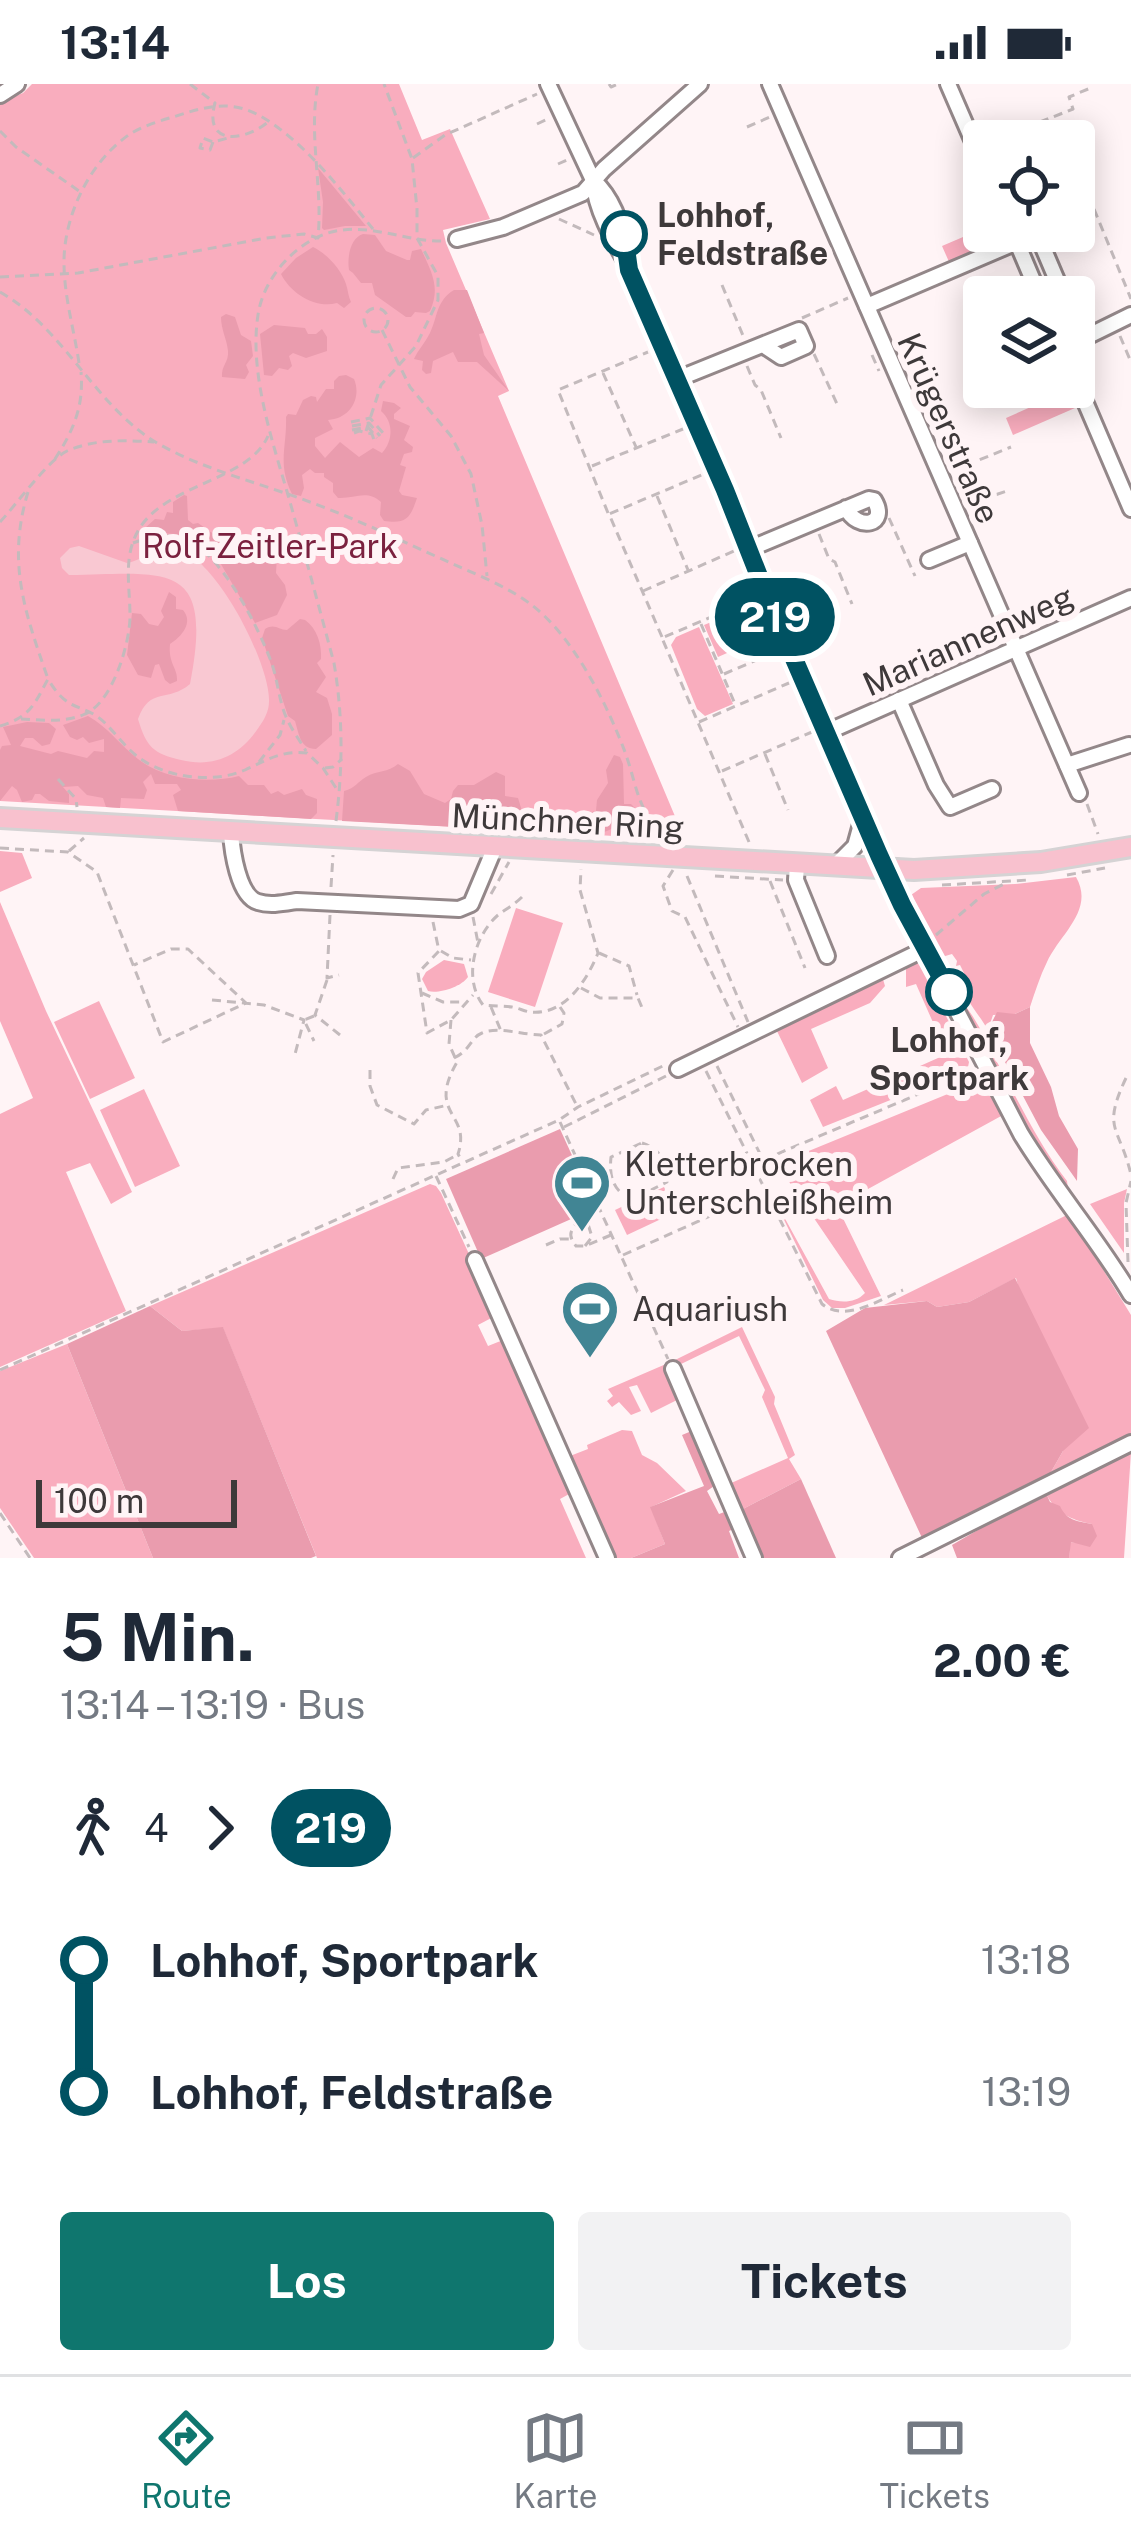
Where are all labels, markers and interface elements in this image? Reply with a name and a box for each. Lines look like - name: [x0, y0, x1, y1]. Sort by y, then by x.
- text: 13:14: [60, 16, 170, 69]
- map controls: [963, 120, 1095, 408]
- button: locate: [963, 120, 1095, 252]
- place label: Lohhof, Feldstraße: [657, 196, 828, 272]
- marker: Lohhof, Feldstraße: [602, 212, 646, 256]
- button: layers: [963, 276, 1095, 408]
- street label: Krügerstraße: [890, 327, 1008, 529]
- park label: Rolf-Zeitler-Park: [142, 527, 398, 565]
- street label: Mariannenweg: [857, 577, 1079, 703]
- line badge: 219: [706, 578, 844, 656]
- text: 219: [739, 592, 811, 641]
- street label: Münchner Ring: [451, 796, 685, 846]
- marker: Lohhof, Sportpark: [927, 970, 971, 1014]
- place label: Lohhof, Sportpark: [869, 1021, 1029, 1097]
- place label: Kletterbrocken Unterschleißheim: [624, 1145, 893, 1221]
- sports icon: Kletterbrocken Unterschleißheim: [551, 1152, 613, 1234]
- sports icon: Aquariush: [559, 1278, 621, 1360]
- place label: Aquariush: [632, 1290, 788, 1328]
- scale bar: [36, 1474, 237, 1527]
- text: 100 m: [54, 1482, 144, 1520]
- text: 5 Min.: [60, 1598, 255, 1676]
- text: 2.00 €: [933, 1634, 1071, 1687]
- text: 13:14 – 13:19 · Bus: [60, 1682, 365, 1728]
- icon: walk: [60, 1795, 126, 1861]
- icon: forward: [187, 1795, 253, 1861]
- text: 219: [295, 1803, 367, 1852]
- text: 4: [144, 1805, 169, 1851]
- text: Lohhof, Sportpark: [150, 1934, 539, 1987]
- text: 13:18: [981, 1937, 1071, 1983]
- text: Lohhof, Feldstraße: [150, 2066, 553, 2119]
- text: 13:19: [982, 2069, 1071, 2115]
- button: Los: [60, 2212, 554, 2350]
- button: Tickets: [578, 2212, 1071, 2350]
- tab: Route: [141, 2405, 232, 2515]
- tab: Karte: [513, 2405, 597, 2515]
- tab: Tickets: [879, 2405, 990, 2515]

